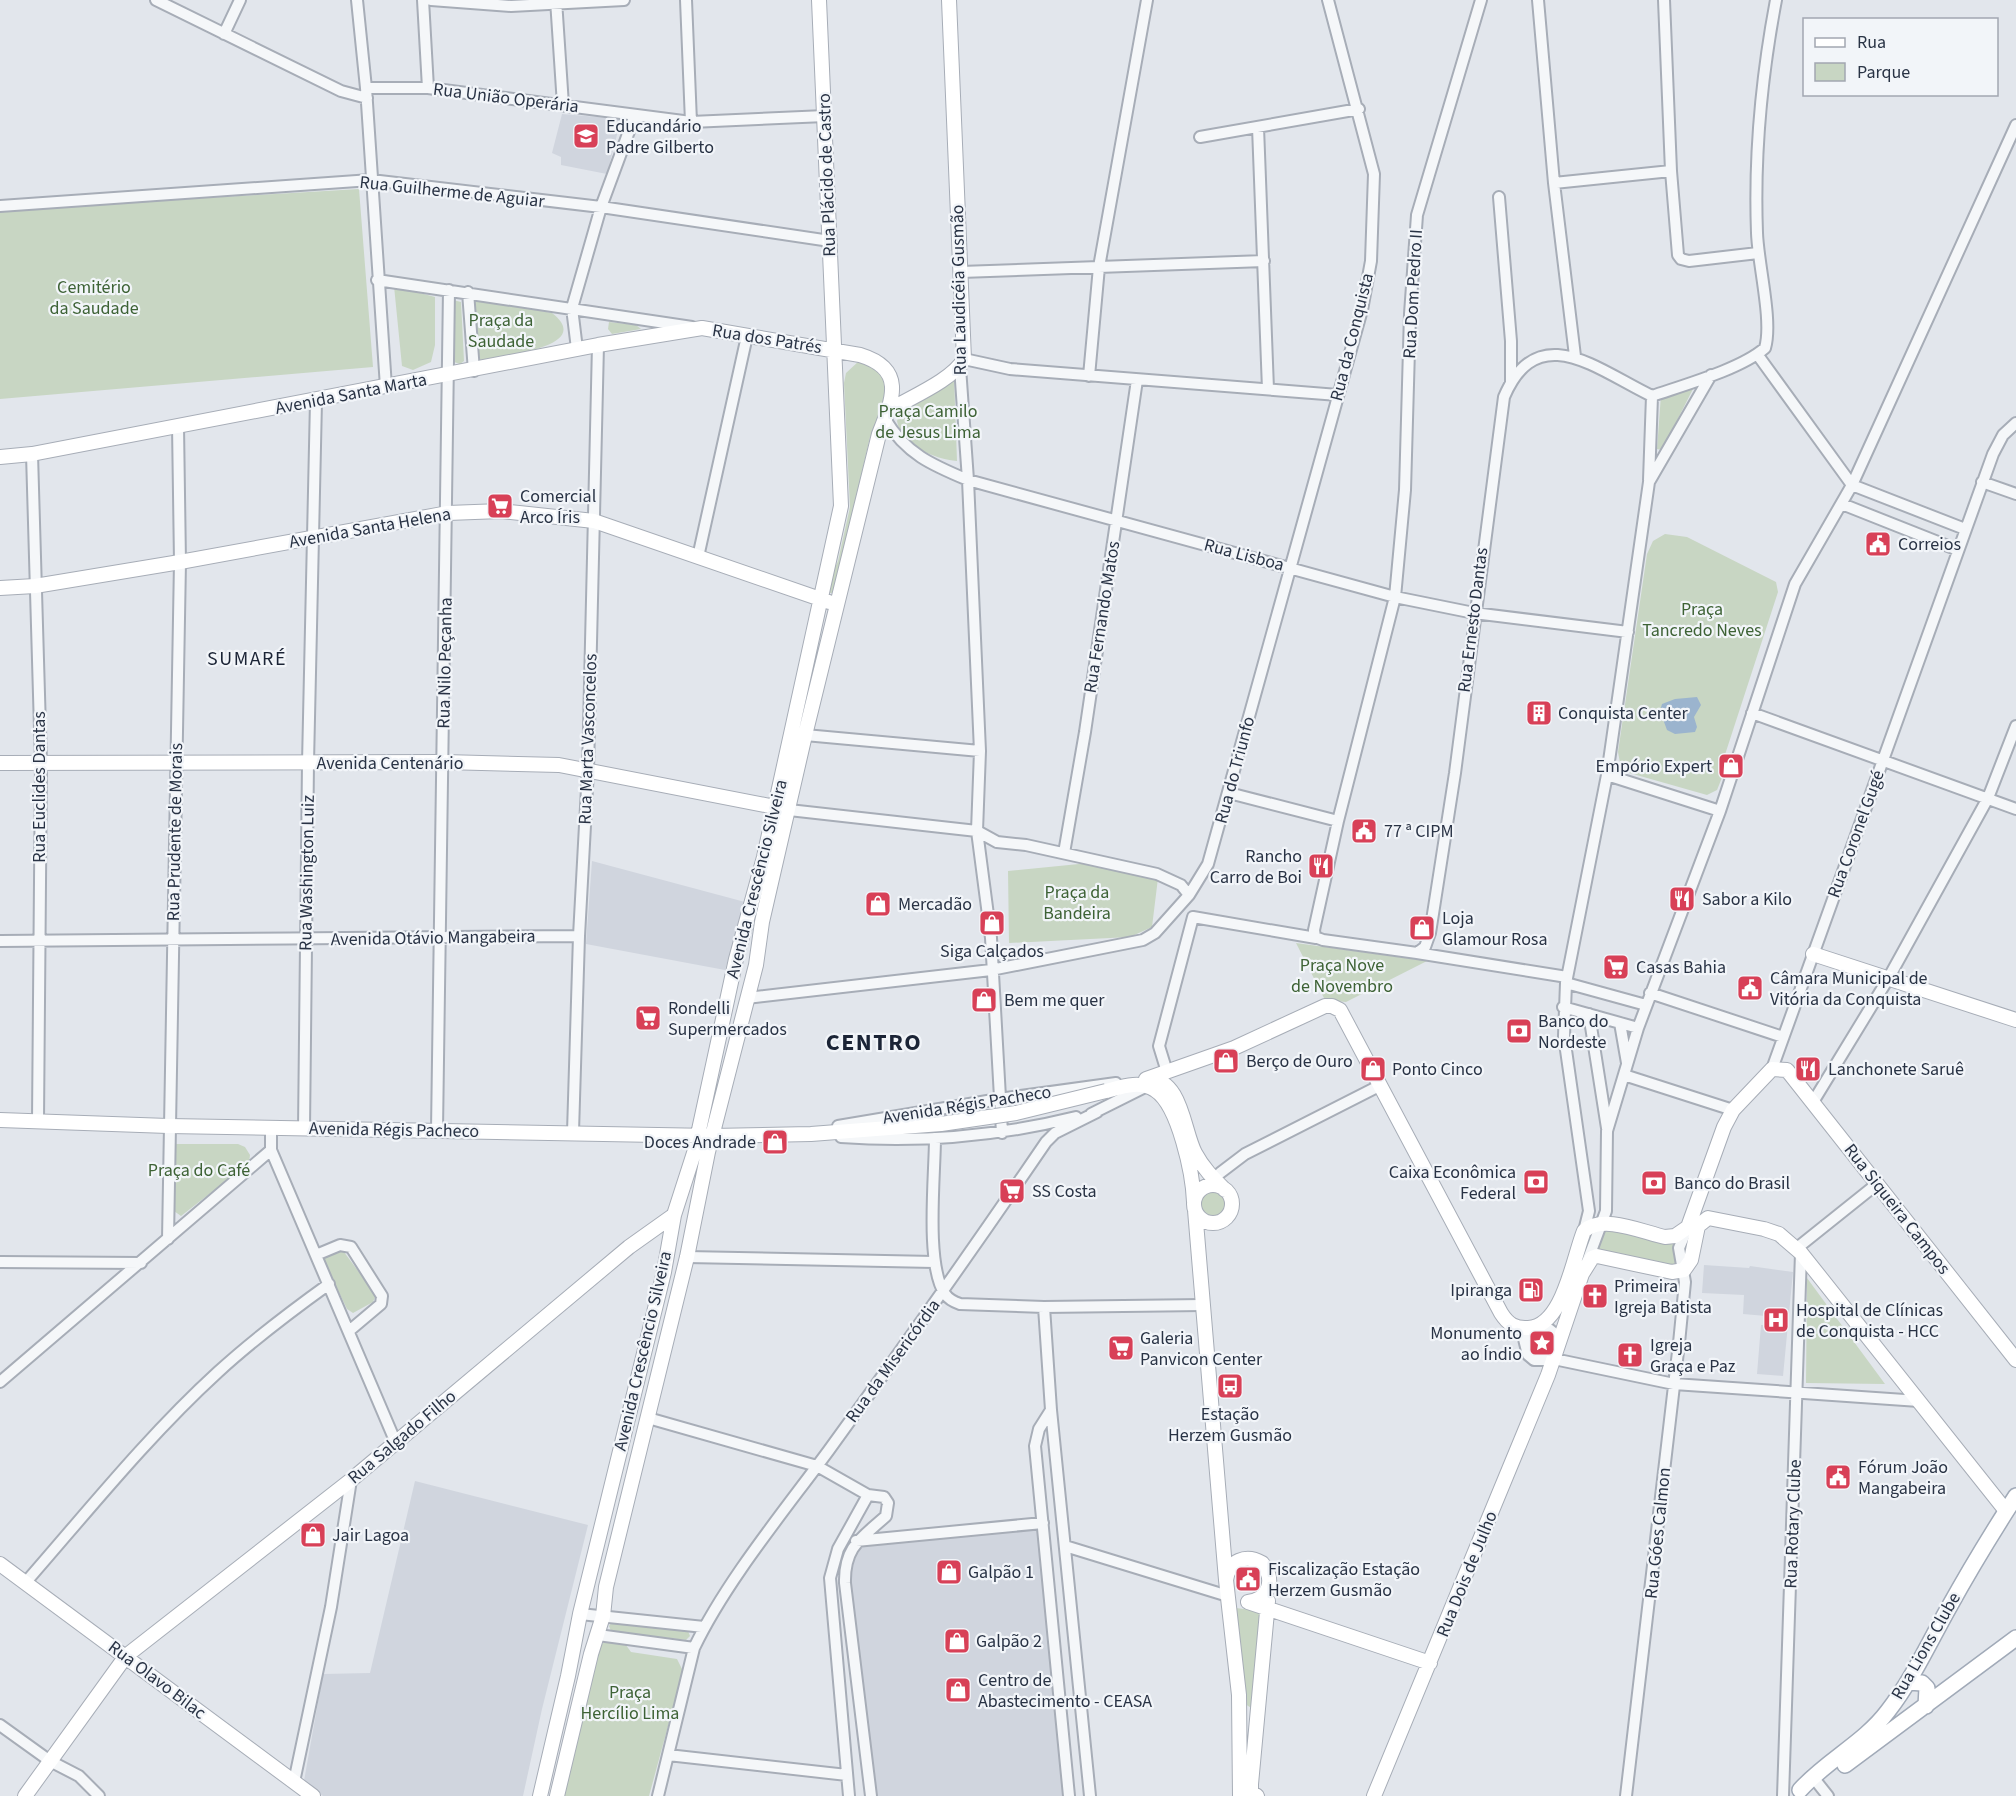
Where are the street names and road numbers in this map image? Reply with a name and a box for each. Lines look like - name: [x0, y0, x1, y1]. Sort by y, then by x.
- street label: Rua União Operária: [432, 77, 580, 119]
- street label: Rua Plácido de Castro: [812, 93, 842, 257]
- street label: Rua Guilherme de Aguiar: [358, 170, 547, 214]
- street label: Rua Laudicéia Gusmão: [945, 204, 973, 376]
- street label: Rua Dom Pedro II: [1397, 229, 1429, 359]
- street label: Rua da Conquista: [1324, 270, 1380, 404]
- street label: Rua dos Patrés: [711, 318, 823, 360]
- street label: Avenida Santa Marta: [273, 367, 429, 421]
- street label: Avenida Santa Helena: [287, 501, 453, 555]
- street label: Rua Lisboa: [1201, 532, 1287, 578]
- street label: Rua Fernando Matos: [1078, 539, 1126, 695]
- street label: Rua Ernesto Dantas: [1452, 546, 1494, 694]
- street label: Rua Nilo Peçanha: [431, 597, 459, 729]
- street label: Rua Marta Vasconcelos: [573, 653, 603, 825]
- street label: Rua Euclides Dantas: [27, 711, 52, 863]
- street label: Rua do Triunfo: [1209, 714, 1261, 826]
- street label: Rua Prudente de Morais: [161, 743, 189, 921]
- street label: Avenida Centenário: [316, 751, 464, 776]
- street label: Rua Coronel Gugé: [1821, 767, 1891, 901]
- street label: Avenida Crescêncio Silveira: [720, 777, 794, 981]
- street label: Rua Washington Luiz: [293, 795, 321, 951]
- street label: Avenida Otávio Mangabeira: [330, 924, 536, 952]
- street label: Avenida Régis Pacheco: [881, 1079, 1053, 1131]
- street label: Avenida Régis Pacheco: [309, 1116, 479, 1144]
- street label: Rua Siqueira Campos: [1838, 1138, 1956, 1280]
- street label: Avenida Crescêncio Silveira: [608, 1249, 678, 1453]
- street label: Rua da Misericórdia: [840, 1294, 946, 1428]
- street label: Rua Salgado Filho: [342, 1384, 462, 1490]
- street label: Rua Rotary Clube: [1778, 1459, 1808, 1589]
- street label: Rua Góes Calmon: [1639, 1466, 1677, 1600]
- street label: Rua Dois de Julho: [1430, 1507, 1504, 1641]
- street label: Rua Lions Clube: [1885, 1588, 1967, 1704]
- street label: Rua Olavo Bilac: [103, 1635, 211, 1725]

